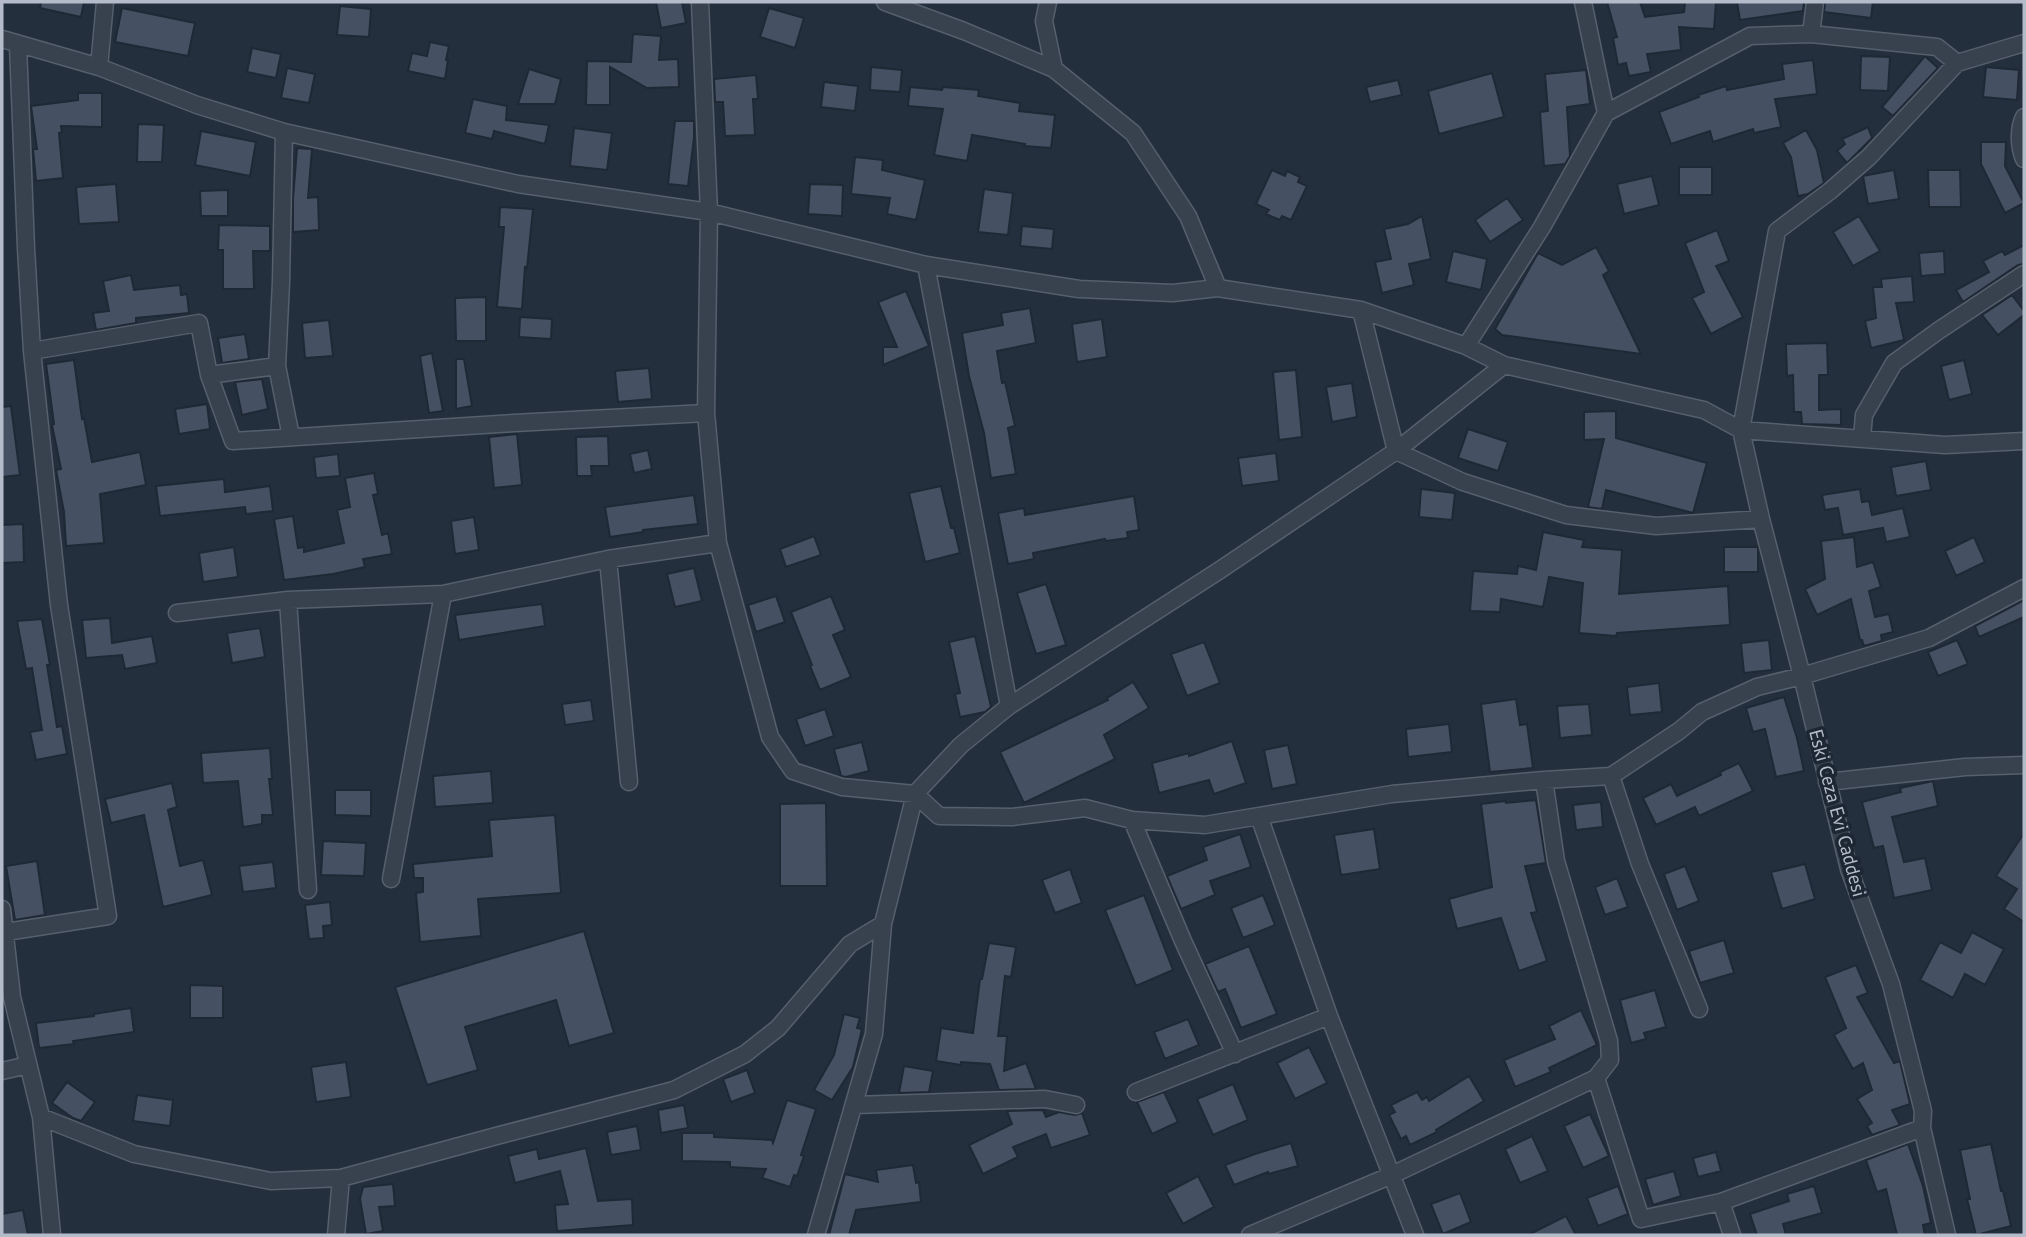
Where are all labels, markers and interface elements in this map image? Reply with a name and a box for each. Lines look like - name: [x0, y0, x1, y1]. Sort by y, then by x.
- street label: Eski Ceza Evi Caddesi: [1804, 726, 1872, 900]

